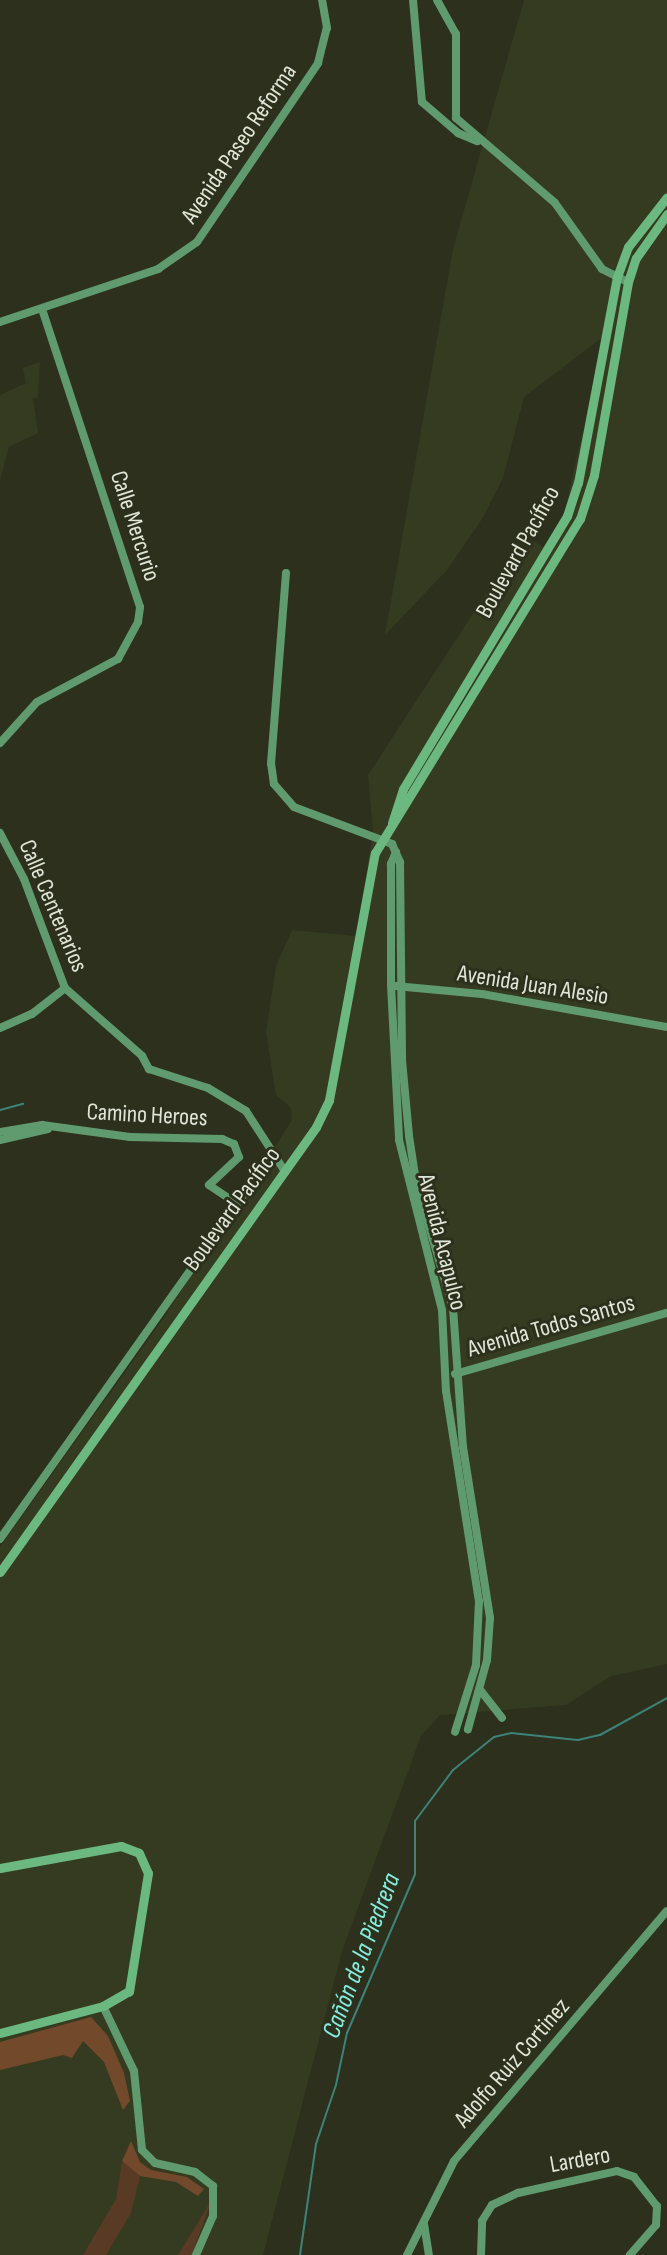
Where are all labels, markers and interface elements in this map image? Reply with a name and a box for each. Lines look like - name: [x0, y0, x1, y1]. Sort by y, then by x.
- street label: Avenida Paseo Reforma: [175, 59, 303, 229]
- street label: Calle Mercurio: [104, 467, 166, 585]
- street label: Boulevard Pacífico: [470, 481, 566, 623]
- street label: Calle Centenarios: [12, 836, 94, 976]
- street label: Avenida Juan Alesio: [455, 959, 611, 1011]
- street label: Camino Heroes: [86, 1097, 208, 1133]
- street label: Boulevard Pacífico: [177, 1141, 287, 1277]
- street label: Avenida Acapulco: [411, 1171, 473, 1313]
- street label: Avenida Todos Santos: [464, 1288, 638, 1364]
- water label: Cañón de la Piedrera: [316, 1869, 408, 2043]
- street label: Adolfo Ruiz Cortinez: [448, 1993, 576, 2133]
- street label: Lardero: [548, 2141, 612, 2179]

